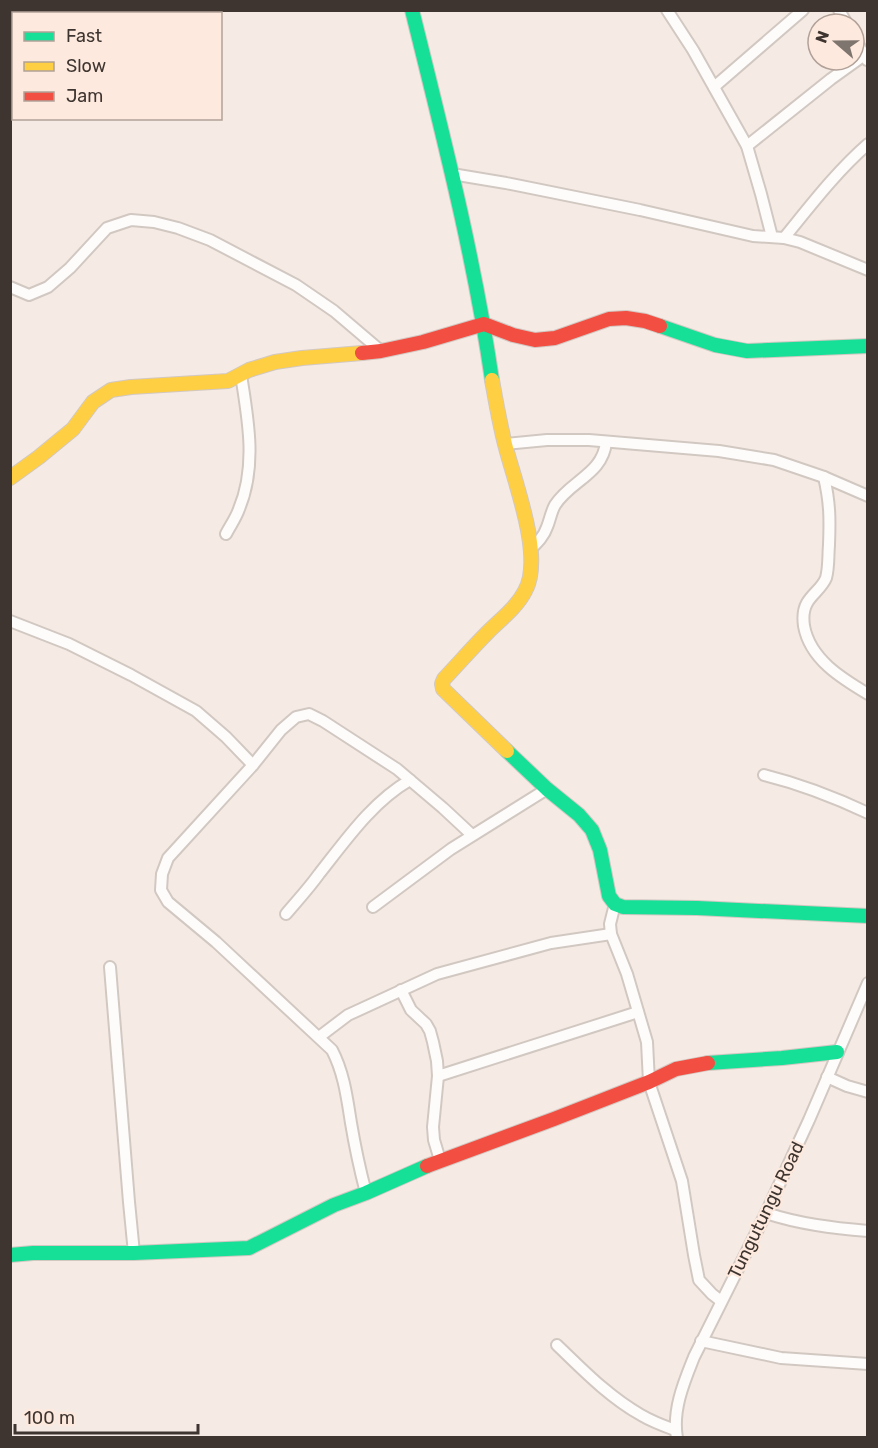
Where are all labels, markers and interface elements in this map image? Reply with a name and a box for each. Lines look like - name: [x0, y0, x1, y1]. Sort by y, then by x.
- legend: [12, 12, 222, 120]
- north arrow: [806, 12, 866, 72]
- text: Fast: [66, 25, 102, 47]
- text: N: [811, 28, 833, 46]
- text: Slow: [66, 55, 106, 77]
- text: Jam: [66, 85, 103, 107]
- street label: Tungutungu Road: [723, 1138, 809, 1282]
- scale bar: [15, 1397, 198, 1435]
- text: 100 m: [24, 1407, 75, 1429]

